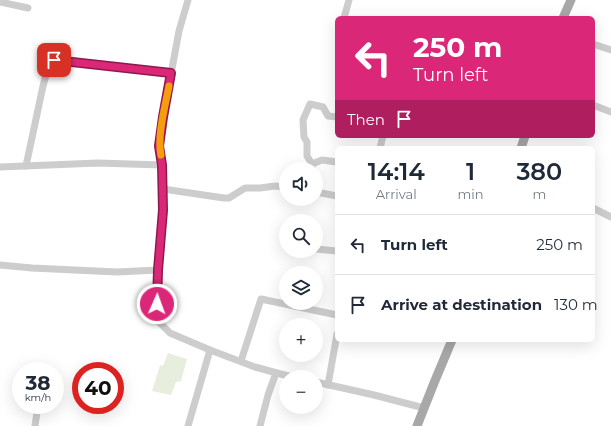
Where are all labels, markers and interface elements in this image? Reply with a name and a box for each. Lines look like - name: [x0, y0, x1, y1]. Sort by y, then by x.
- text: 250 m: [413, 30, 503, 64]
- icon: left: [347, 32, 399, 84]
- pin: [37, 43, 71, 77]
- icon: arrive: [43, 49, 65, 71]
- text: Turn left: [413, 64, 488, 86]
- icon: arrive: [393, 108, 415, 130]
- text: Then: [347, 110, 385, 129]
- text: 14:14: [368, 157, 425, 186]
- text: 1: [466, 157, 475, 186]
- text: 380: [516, 157, 562, 186]
- map controls: [279, 162, 323, 414]
- button: sound: [279, 162, 323, 206]
- text: Arrival: [376, 186, 417, 202]
- text: min: [458, 186, 484, 202]
- text: m: [532, 186, 546, 202]
- button: search: [279, 214, 323, 258]
- icon: left: [347, 234, 369, 256]
- text: Turn left: [381, 235, 448, 254]
- text: 250 m: [536, 235, 583, 254]
- button: layers: [279, 266, 323, 310]
- position arrow: [136, 283, 178, 325]
- icon: arrive: [347, 294, 369, 316]
- text: Arrive at destination: [381, 295, 542, 314]
- text: 130 m: [554, 295, 598, 314]
- button: +: [279, 318, 323, 362]
- speed limit sign: 40: [72, 362, 124, 414]
- button: −: [279, 370, 323, 414]
- text: 38: [25, 371, 51, 395]
- text: km/h: [25, 391, 51, 404]

